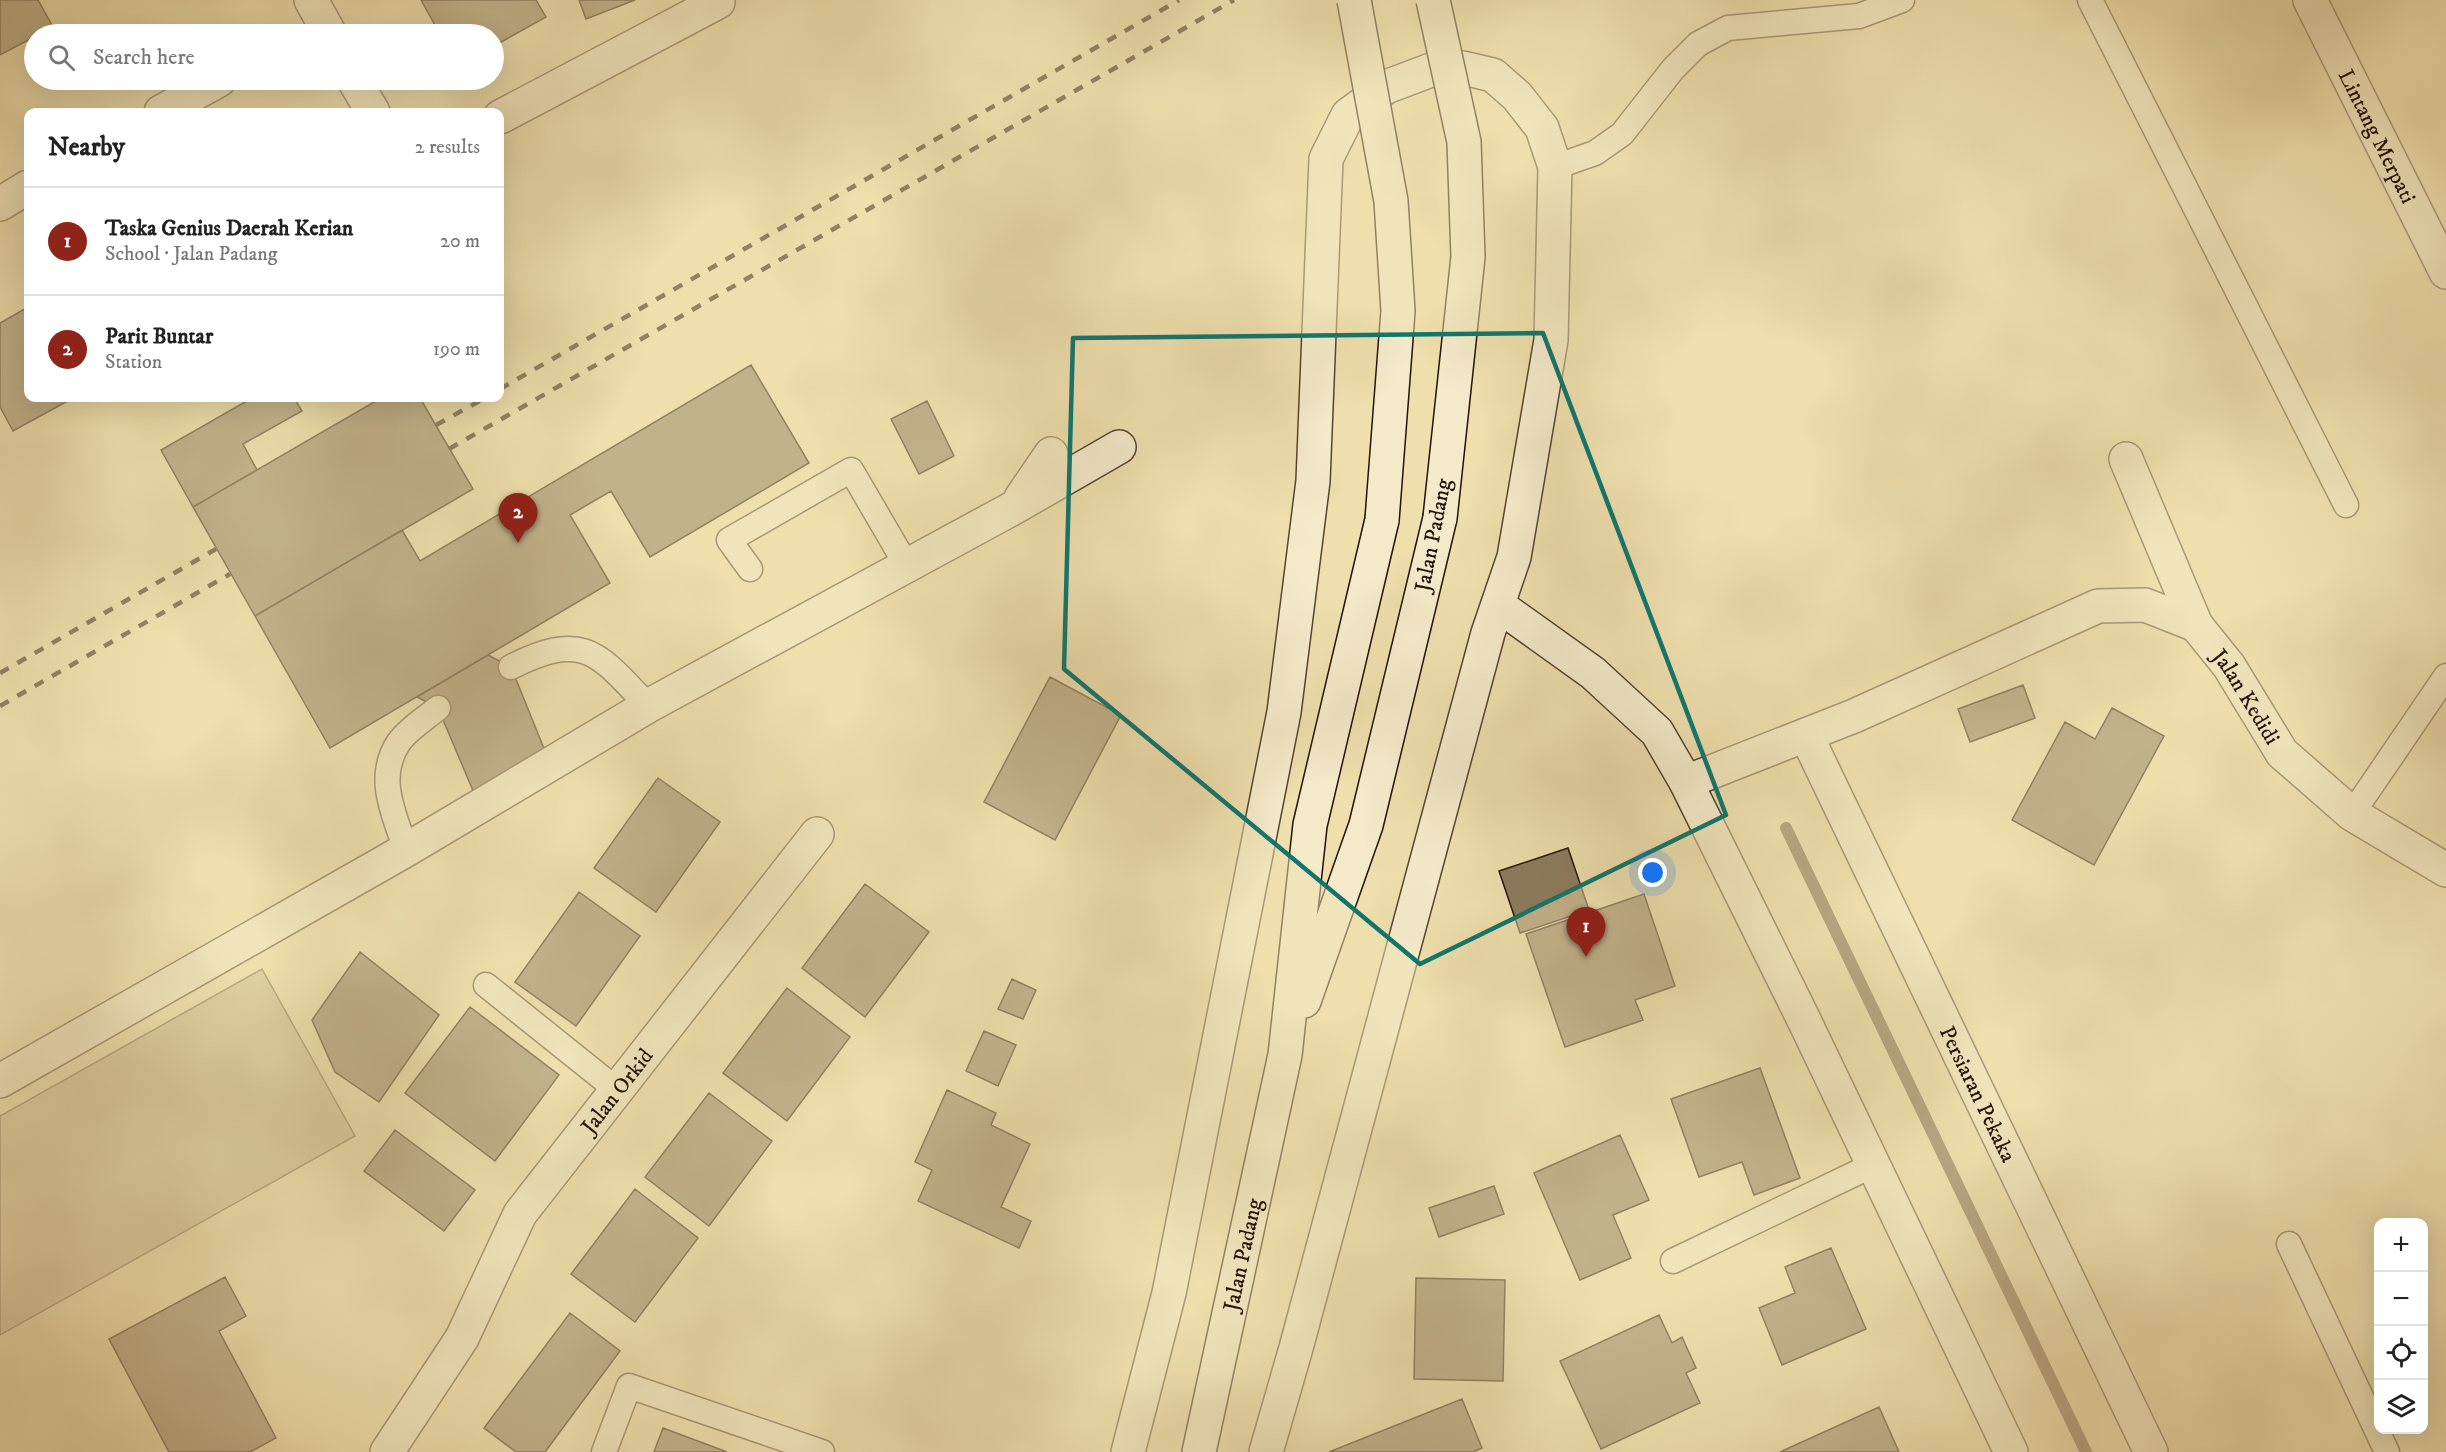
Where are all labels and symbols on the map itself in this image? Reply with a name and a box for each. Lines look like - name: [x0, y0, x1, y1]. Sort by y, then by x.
- street label: Lintang Merpati: [2332, 65, 2421, 208]
- street label: Jalan Padang: [1409, 476, 1458, 596]
- pin: 2: [498, 494, 538, 543]
- street label: Jalan Kedidi: [2204, 642, 2286, 750]
- your location: [1638, 858, 1667, 887]
- pin: 1: [1566, 908, 1606, 957]
- street label: Persiaran Pekaka: [1933, 1022, 2022, 1167]
- street label: Jalan Orkid: [575, 1043, 659, 1141]
- street label: Jalan Padang: [1217, 1196, 1269, 1316]

